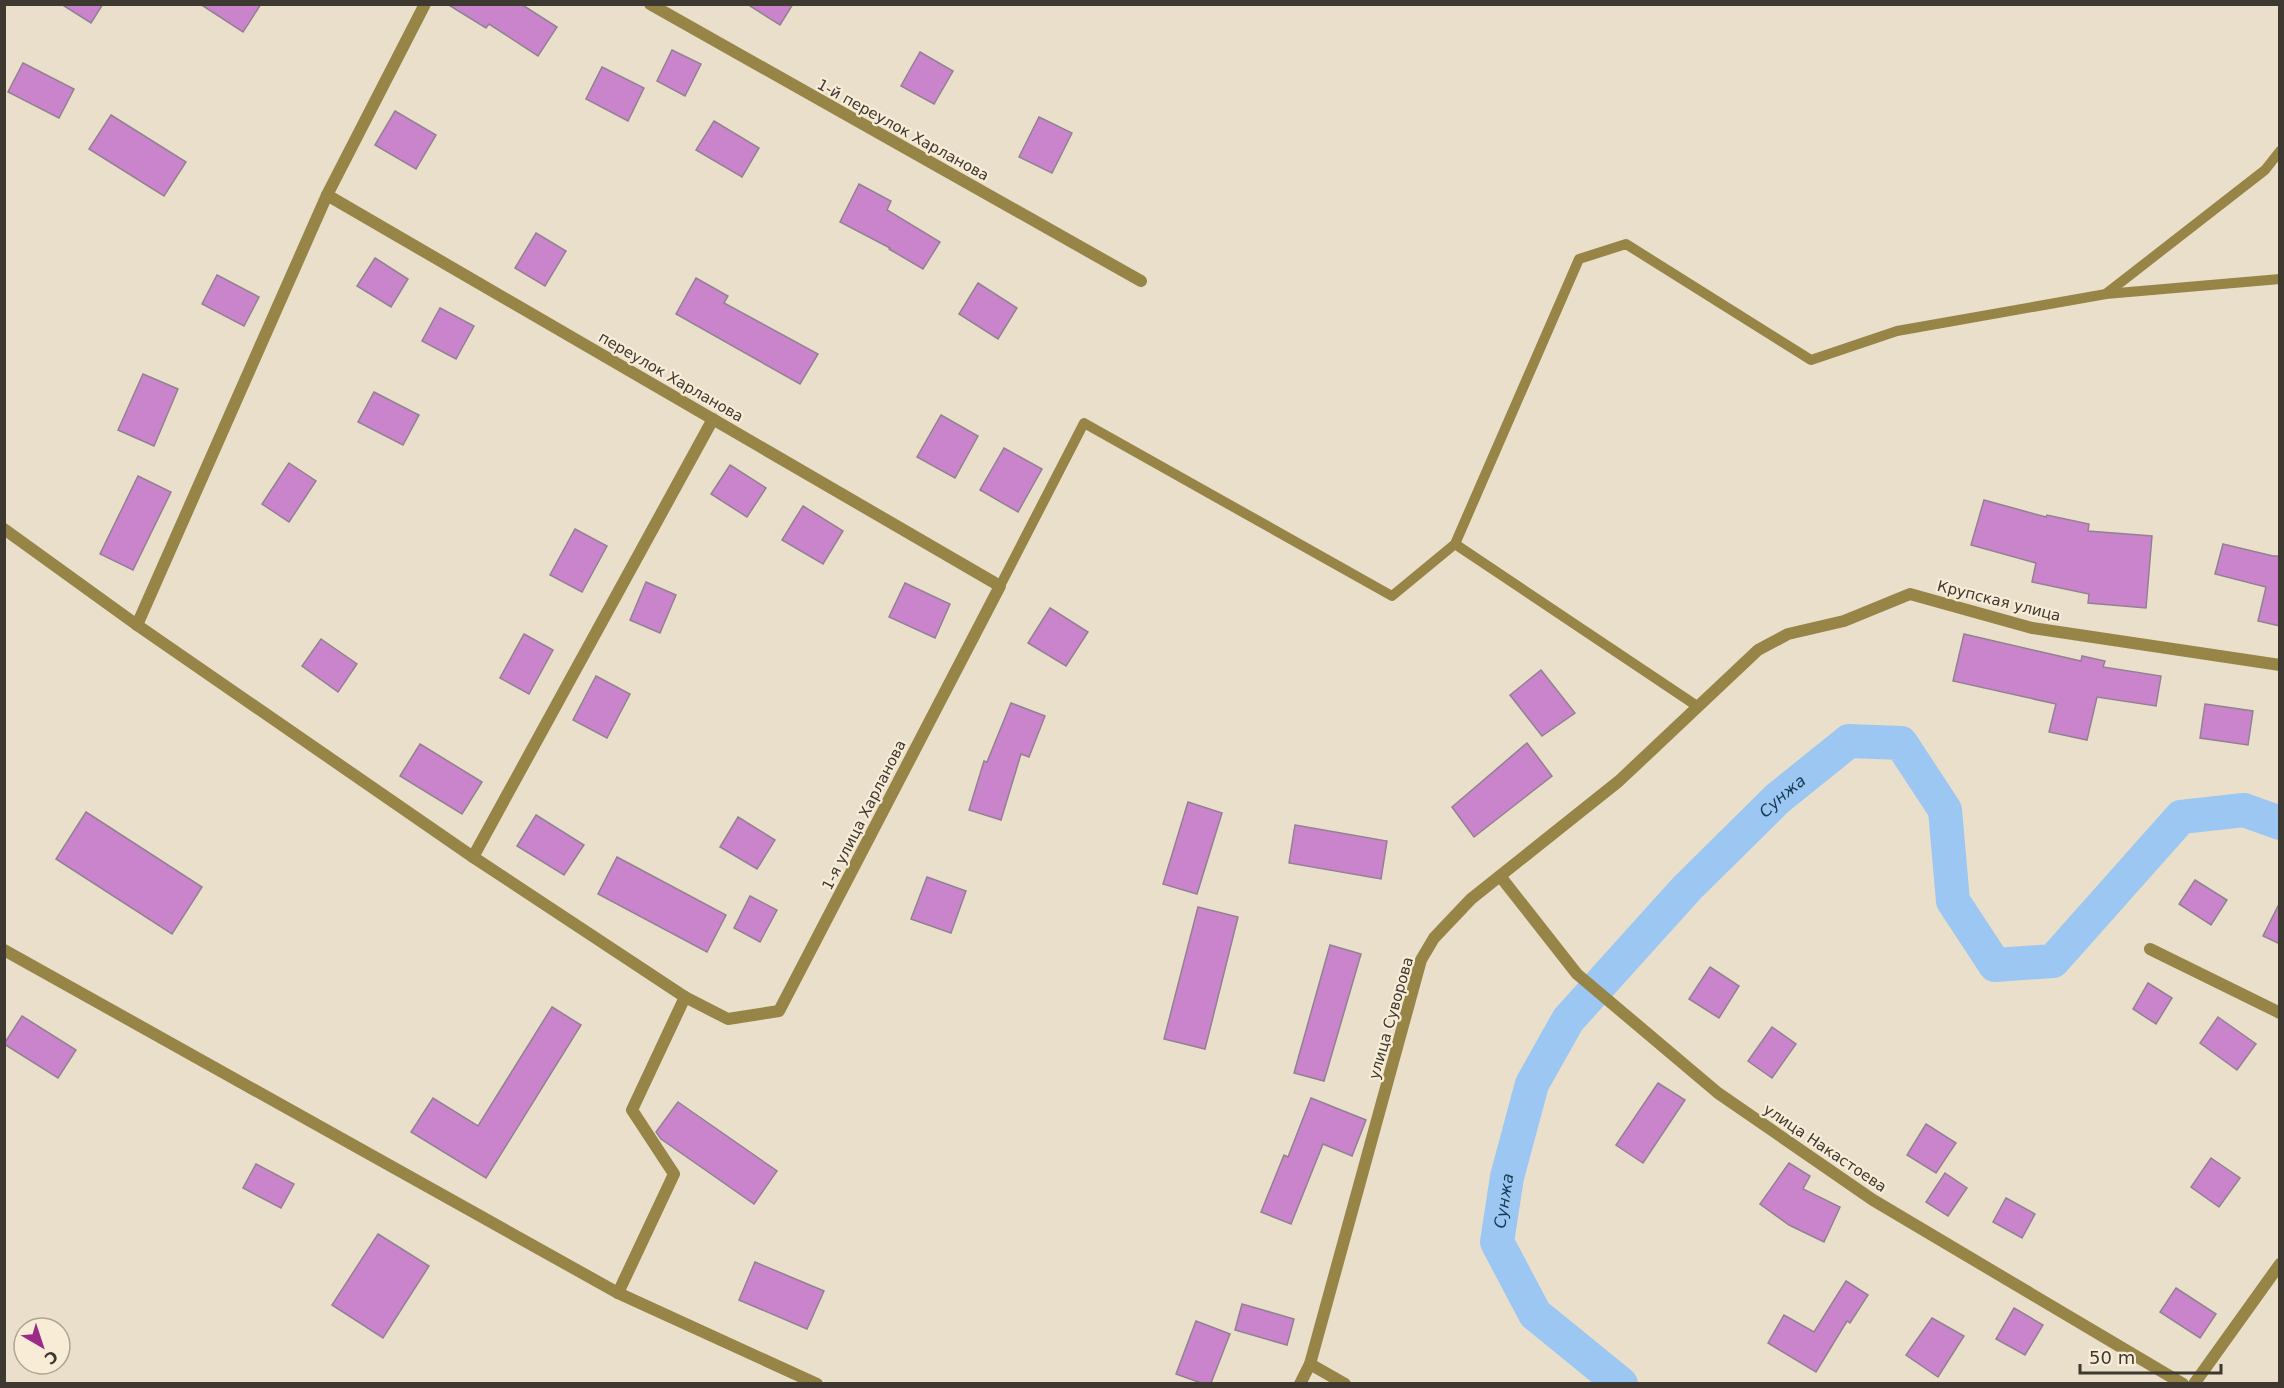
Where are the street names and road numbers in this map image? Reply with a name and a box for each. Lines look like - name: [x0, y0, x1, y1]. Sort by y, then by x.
- street label: 1-й переулок Харланова: [814, 75, 992, 185]
- street label: переулок Харланова: [595, 328, 747, 426]
- street label: Крупская улица: [1935, 577, 2063, 625]
- street label: 1-я улица Харланова: [818, 737, 910, 893]
- street label: улица Суворова: [1365, 955, 1417, 1081]
- street label: улица Накастоева: [1760, 1100, 1890, 1196]

